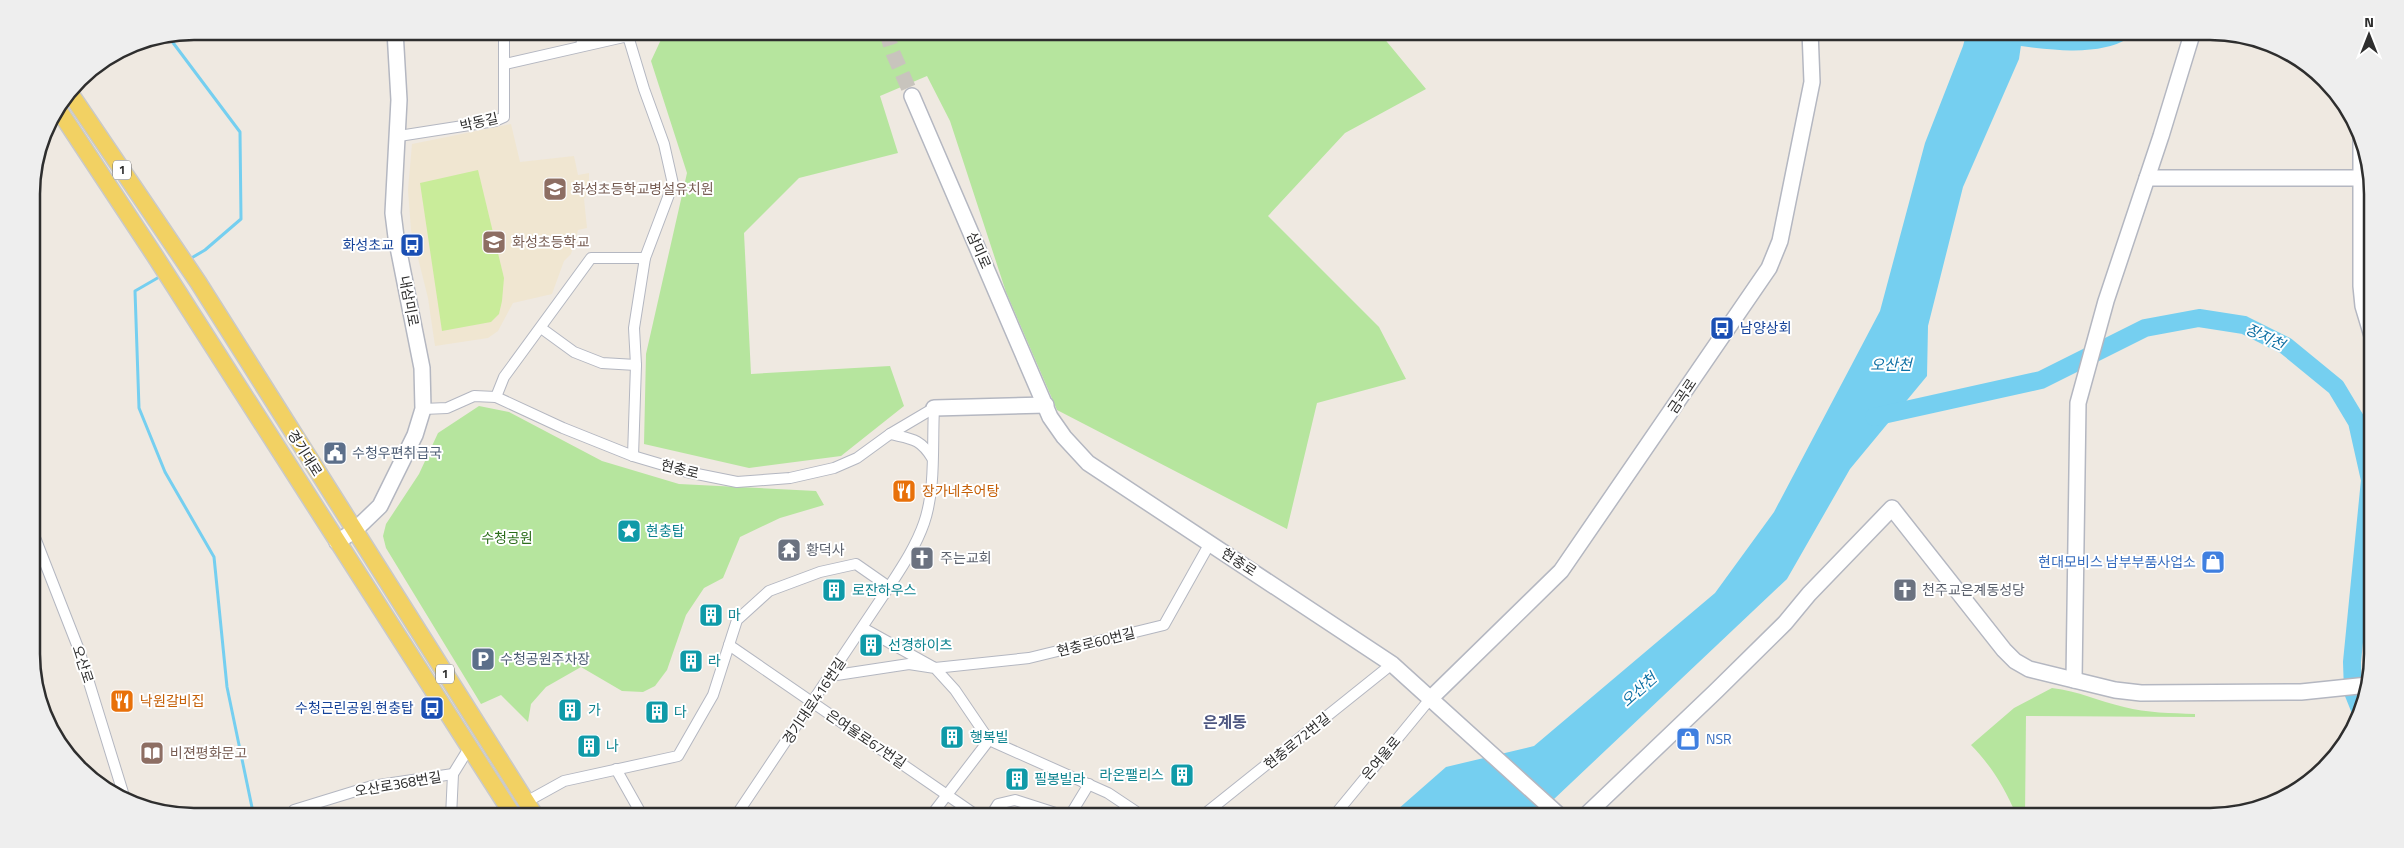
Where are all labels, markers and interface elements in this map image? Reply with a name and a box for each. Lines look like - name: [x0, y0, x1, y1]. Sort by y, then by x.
- north arrow: [2344, 10, 2394, 60]
- text: N: [2364, 11, 2374, 32]
- street label: 박동길: [458, 107, 500, 136]
- road number: 1: [113, 160, 131, 180]
- school or university icon: 화성초등학교병설유치원: [542, 176, 568, 202]
- place label: 화성초등학교병설유치원: [572, 178, 714, 199]
- street label: 삼미로: [962, 228, 997, 272]
- school or university icon: 화성초등학교: [481, 229, 507, 255]
- place label: 화성초등학교: [512, 231, 589, 252]
- bus stop icon: 화성초교: [399, 232, 425, 258]
- place label: 화성초교: [342, 234, 394, 255]
- street label: 내삼미로: [394, 274, 425, 328]
- bus stop icon: 남양상회: [1709, 315, 1735, 341]
- place label: 남양상회: [1740, 317, 1792, 338]
- water label: 장지천: [2242, 317, 2291, 357]
- water label: 오산천: [1870, 353, 1914, 376]
- street label: 금곡로: [1662, 374, 1701, 418]
- street label: 경기대로: [283, 425, 328, 480]
- public building icon: 수청우편취급국: [322, 440, 348, 466]
- place label: 수청우편취급국: [352, 442, 442, 463]
- street label: 현충로: [659, 454, 702, 483]
- restaurant icon: 장가네추어탕: [891, 478, 917, 504]
- place label: 장가네추어탕: [922, 480, 999, 501]
- place icon: 현충탑: [616, 518, 642, 544]
- place label: 현충탑: [646, 520, 685, 541]
- park label: 수청공원: [481, 527, 533, 548]
- temple icon: 황덕사: [776, 537, 802, 563]
- place label: 황덕사: [806, 539, 845, 560]
- street label: 현충로: [1217, 542, 1261, 581]
- church icon: 주는교회: [909, 545, 935, 571]
- place label: 주는교회: [940, 547, 992, 568]
- shop icon: 현대모비스 남부부품사업소: [2200, 549, 2226, 575]
- place label: 현대모비스 남부부품사업소: [2038, 551, 2196, 572]
- building icon: 로잔하우스: [821, 577, 847, 603]
- church icon: 천주교은계동성당: [1892, 577, 1918, 603]
- place label: 로잔하우스: [852, 579, 917, 600]
- place label: 천주교은계동성당: [1922, 579, 2025, 600]
- building icon: 마: [698, 602, 724, 628]
- place label: 마: [728, 604, 741, 625]
- street label: 현충로60번길: [1054, 622, 1137, 661]
- building icon: 선경하이츠: [858, 632, 884, 658]
- place label: 선경하이츠: [888, 634, 953, 655]
- street label: 오산로: [68, 642, 99, 686]
- parking icon: 수청공원주차장: [470, 646, 496, 672]
- place label: 수청공원주차장: [500, 648, 590, 669]
- building icon: 라: [678, 648, 704, 674]
- place label: 라: [708, 650, 721, 671]
- street label: 경기대로416번길: [777, 653, 850, 748]
- road number: 1: [436, 664, 454, 684]
- water label: 오산천: [1616, 666, 1663, 712]
- restaurant icon: 낙원갈비집: [109, 688, 135, 714]
- place label: 낙원갈비집: [140, 690, 204, 711]
- bus stop icon: 수청근린공원.현충탑: [419, 695, 445, 721]
- place label: 수청근린공원.현충탑: [295, 697, 414, 718]
- building icon: 가: [557, 697, 583, 723]
- place label: 가: [588, 699, 601, 720]
- building icon: 다: [644, 699, 670, 725]
- place label: 다: [674, 701, 687, 722]
- street label: 은여울로67번길: [822, 704, 911, 773]
- street label: 현충로72번길: [1259, 707, 1334, 774]
- district label: 은계동: [1203, 710, 1247, 734]
- building icon: 행복빌: [939, 724, 965, 750]
- place label: 행복빌: [970, 726, 1009, 747]
- shop icon: NSR: [1675, 726, 1701, 752]
- place label: NSR: [1706, 728, 1732, 749]
- street label: 은여울로: [1356, 731, 1405, 784]
- building icon: 나: [576, 733, 602, 759]
- place label: 나: [606, 735, 619, 756]
- library icon: 비젼평화문고: [139, 740, 165, 766]
- place label: 비젼평화문고: [170, 742, 247, 763]
- building icon: 라온팰리스: [1169, 762, 1195, 788]
- place label: 라온팰리스: [1100, 764, 1164, 785]
- street label: 오산로368번길: [353, 766, 443, 801]
- building icon: 필봉빌라: [1004, 766, 1030, 792]
- place label: 필봉빌라: [1034, 768, 1086, 789]

